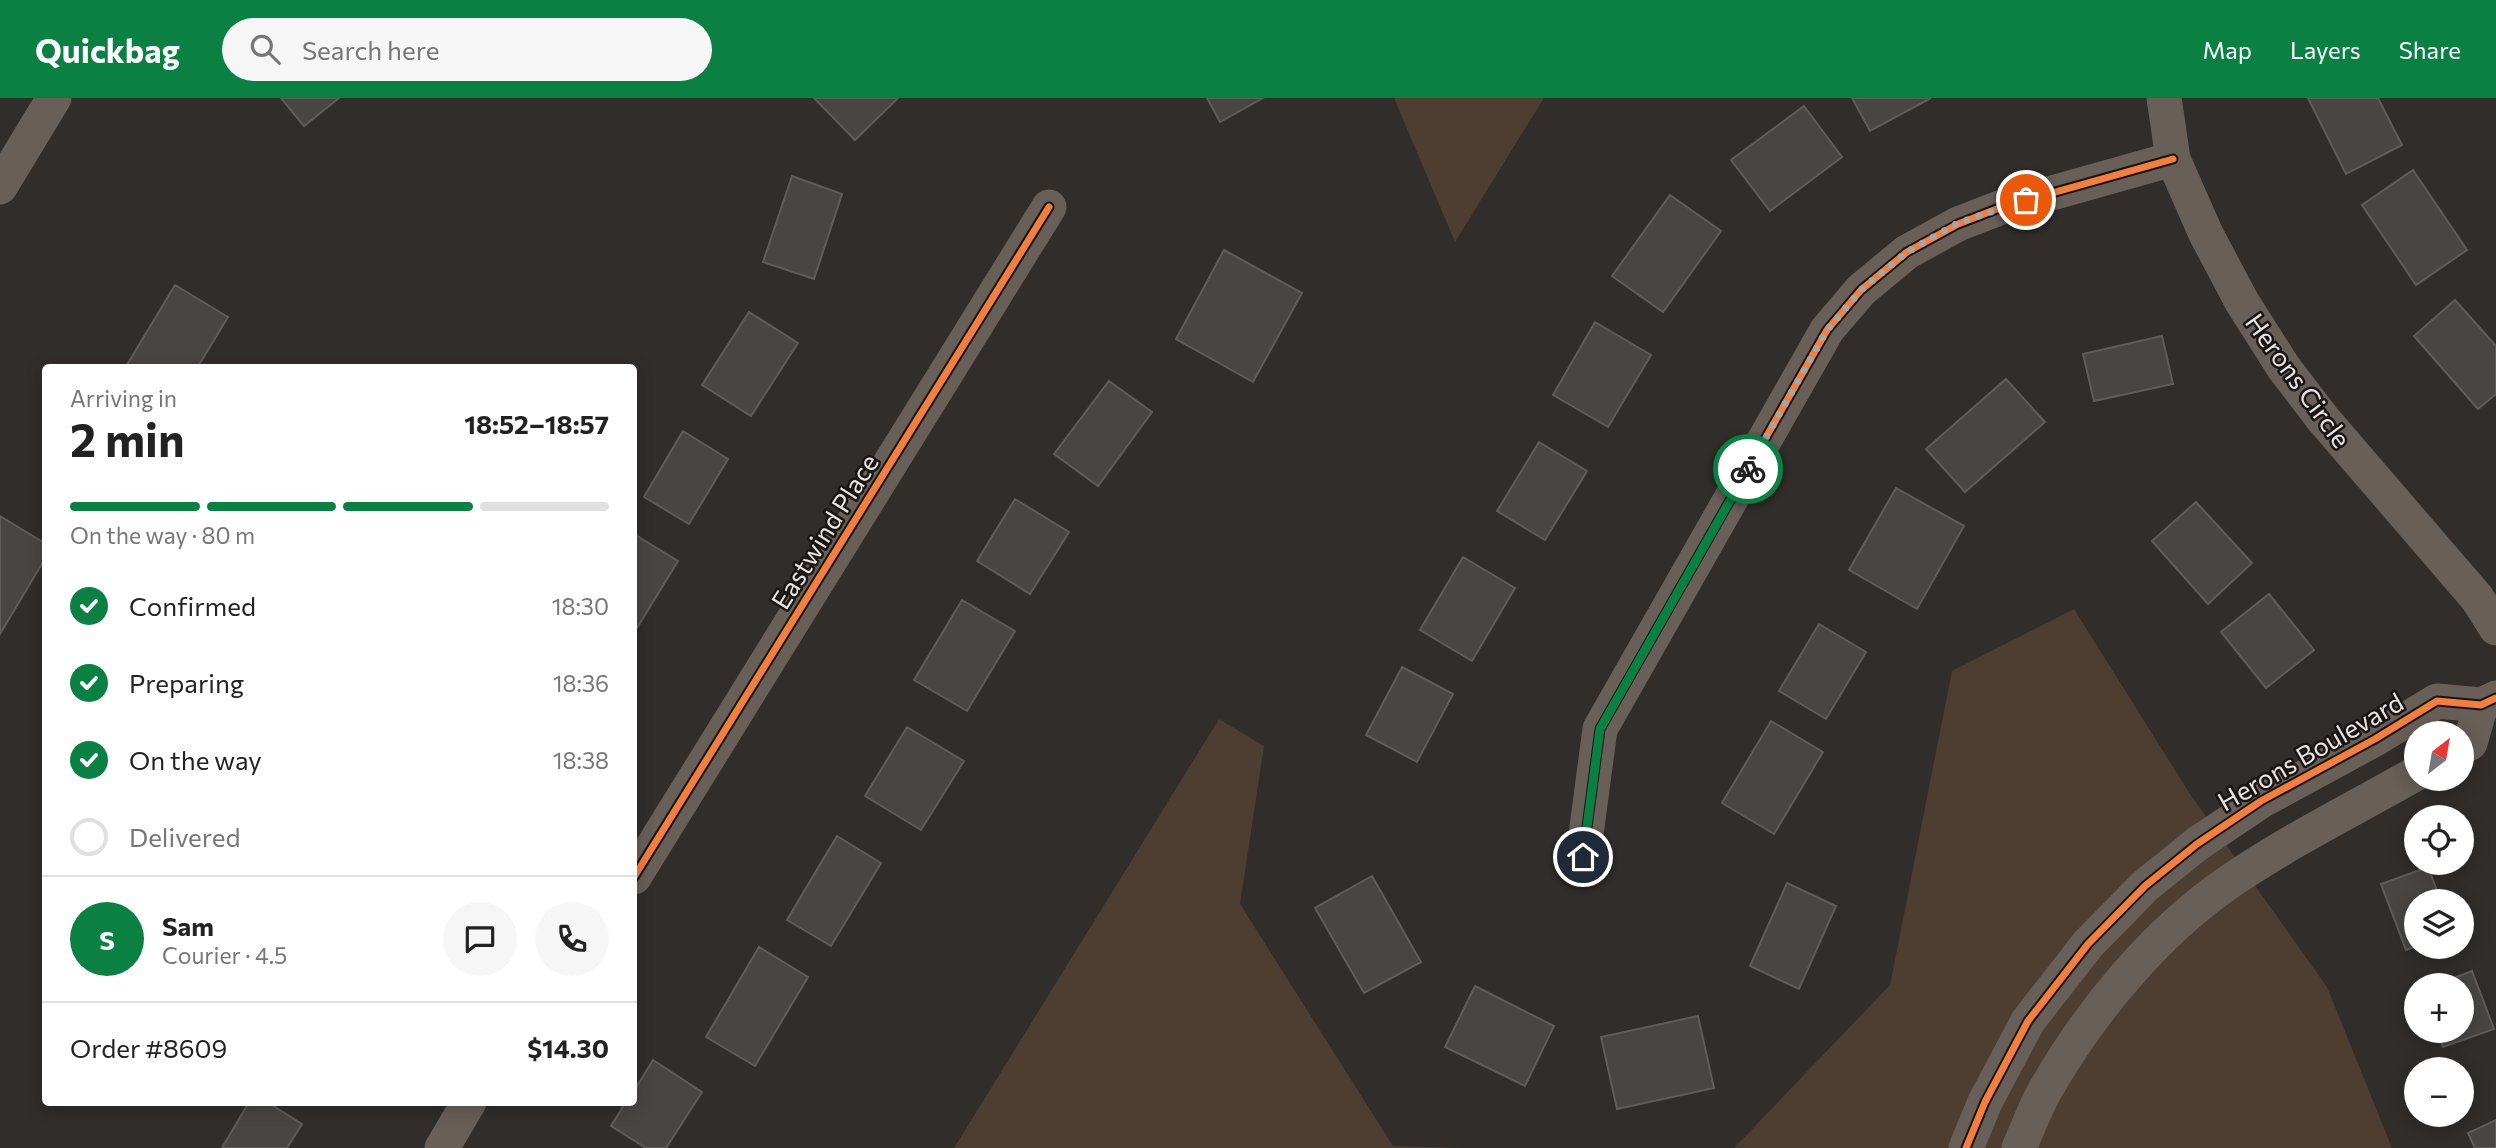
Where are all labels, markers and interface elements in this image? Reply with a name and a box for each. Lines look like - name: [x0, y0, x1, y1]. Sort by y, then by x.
- search box: [222, 18, 712, 81]
- text: Quickbag: [35, 29, 180, 70]
- icon: search: [246, 30, 284, 68]
- text: Search here: [302, 34, 439, 65]
- text: Map: [2203, 35, 2252, 64]
- text: Layers: [2290, 35, 2361, 64]
- text: Share: [2399, 35, 2461, 64]
- pin: [1996, 170, 2056, 230]
- icon: bag: [2007, 181, 2045, 219]
- street label: Herons Circle: [2240, 307, 2358, 453]
- text: Arriving in: [70, 384, 177, 412]
- text: 18:52–18:57: [464, 408, 609, 439]
- text: 2 min: [70, 410, 185, 466]
- courier: [1713, 434, 1783, 504]
- street label: Eastwind Place: [764, 448, 884, 614]
- icon: bike: [1729, 450, 1767, 488]
- text: On the way · 80 m: [70, 521, 255, 549]
- icon: check: [70, 587, 108, 625]
- text: Confirmed: [129, 590, 256, 621]
- text: 18:30: [552, 592, 609, 620]
- icon: check: [70, 664, 108, 702]
- text: Preparing: [129, 667, 244, 698]
- text: 18:36: [553, 669, 609, 697]
- street label: Herons Boulevard: [2212, 685, 2408, 817]
- north arrow: [2404, 721, 2474, 791]
- map controls: [2404, 721, 2474, 1127]
- icon: check: [70, 741, 108, 779]
- text: On the way: [129, 744, 262, 775]
- text: 18:38: [553, 746, 609, 774]
- button: locate: [2404, 805, 2474, 875]
- text: Delivered: [129, 821, 240, 852]
- pin: [1553, 827, 1613, 887]
- icon: home: [1564, 838, 1602, 876]
- button: layers: [2404, 889, 2474, 959]
- button: chat: [443, 902, 517, 976]
- button: phone: [535, 902, 609, 976]
- text: Sam: [162, 910, 214, 941]
- text: S: [99, 924, 115, 955]
- text: Courier · 4.5: [162, 941, 287, 969]
- button: +: [2404, 973, 2474, 1043]
- text: Order #8609: [70, 1032, 227, 1063]
- text: $14.30: [527, 1032, 609, 1063]
- button: −: [2404, 1057, 2474, 1127]

